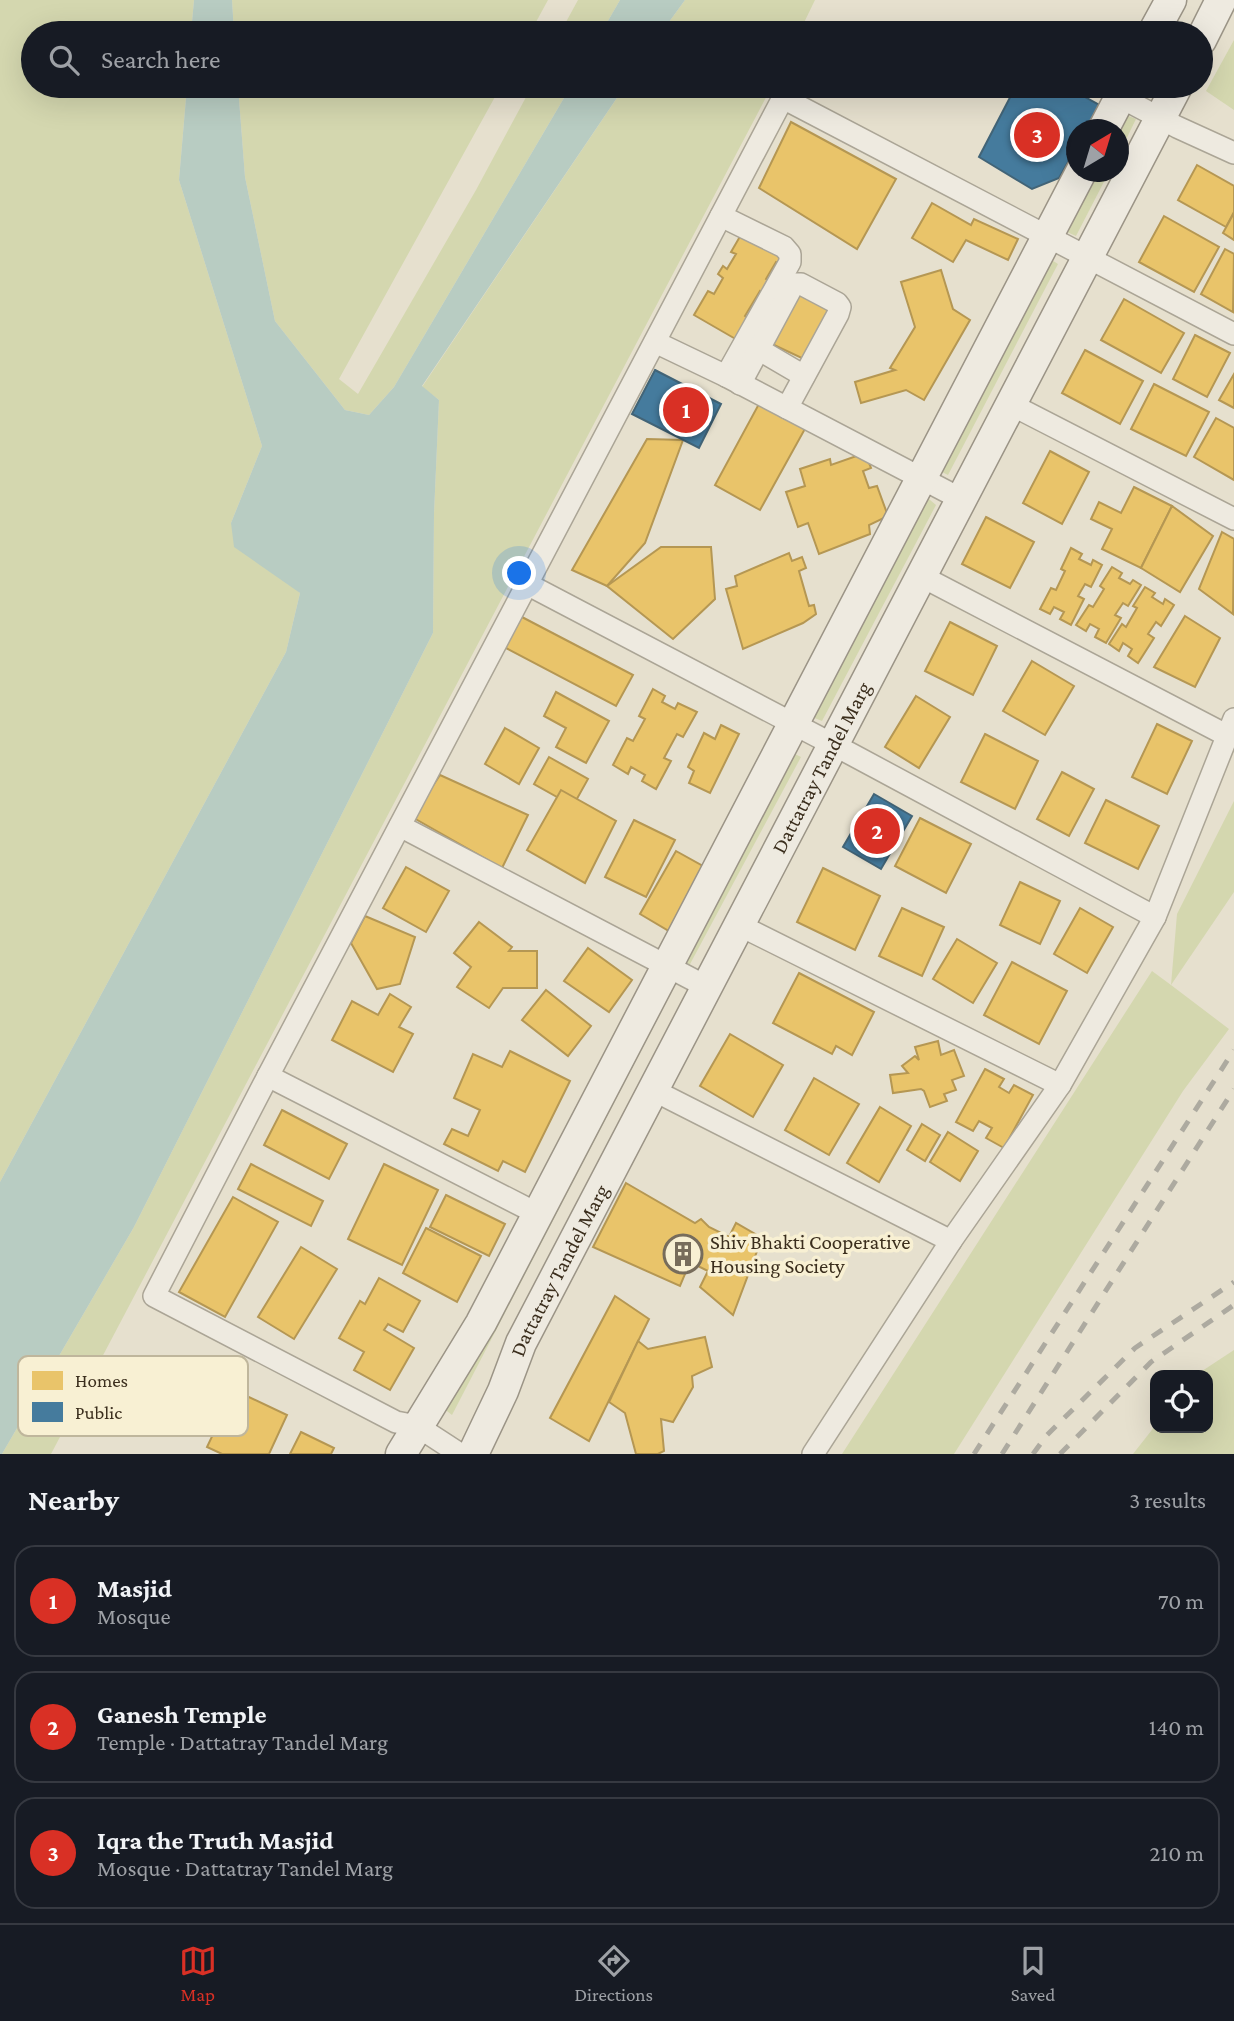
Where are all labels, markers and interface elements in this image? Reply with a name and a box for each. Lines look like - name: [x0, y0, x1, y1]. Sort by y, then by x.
- search box: [21, 21, 1213, 98]
- icon: search: [45, 41, 83, 79]
- text: Search here: [101, 45, 220, 74]
- pin: 3: [1014, 109, 1060, 161]
- north arrow: [1066, 119, 1129, 182]
- pin: 1: [663, 384, 709, 436]
- your location: [502, 556, 536, 590]
- street label: Dattatray Tandel Marg: [767, 678, 876, 858]
- pin: 2: [854, 805, 900, 857]
- street label: Dattatray Tandel Marg: [505, 1180, 614, 1360]
- place label: Shiv Bhakti Cooperative Housing Society: [710, 1230, 910, 1278]
- building icon: Shiv Bhakti Cooperative Housing Society: [662, 1233, 704, 1275]
- legend: [18, 1356, 248, 1436]
- text: Homes: [75, 1370, 128, 1391]
- map controls: [1150, 1370, 1213, 1433]
- button: locate: [1150, 1370, 1213, 1433]
- text: Public: [75, 1402, 122, 1423]
- text: Nearby: [28, 1483, 119, 1516]
- text: 3 results: [1129, 1487, 1206, 1513]
- text: Masjid: [97, 1574, 172, 1603]
- text: 1: [49, 1588, 57, 1614]
- text: 70 m: [1158, 1588, 1204, 1614]
- text: Mosque: [97, 1603, 171, 1629]
- text: Ganesh Temple: [97, 1700, 267, 1729]
- text: 2: [47, 1714, 59, 1740]
- text: 140 m: [1149, 1714, 1204, 1740]
- text: Temple · Dattatray Tandel Marg: [97, 1729, 388, 1755]
- text: Iqra the Truth Masjid: [97, 1826, 334, 1855]
- text: 3: [47, 1840, 59, 1866]
- text: 210 m: [1150, 1840, 1204, 1866]
- text: Mosque · Dattatray Tandel Marg: [97, 1855, 393, 1881]
- tab: Map: [179, 1942, 217, 2005]
- tab: Directions: [574, 1942, 653, 2005]
- tab: Saved: [1011, 1942, 1055, 2005]

